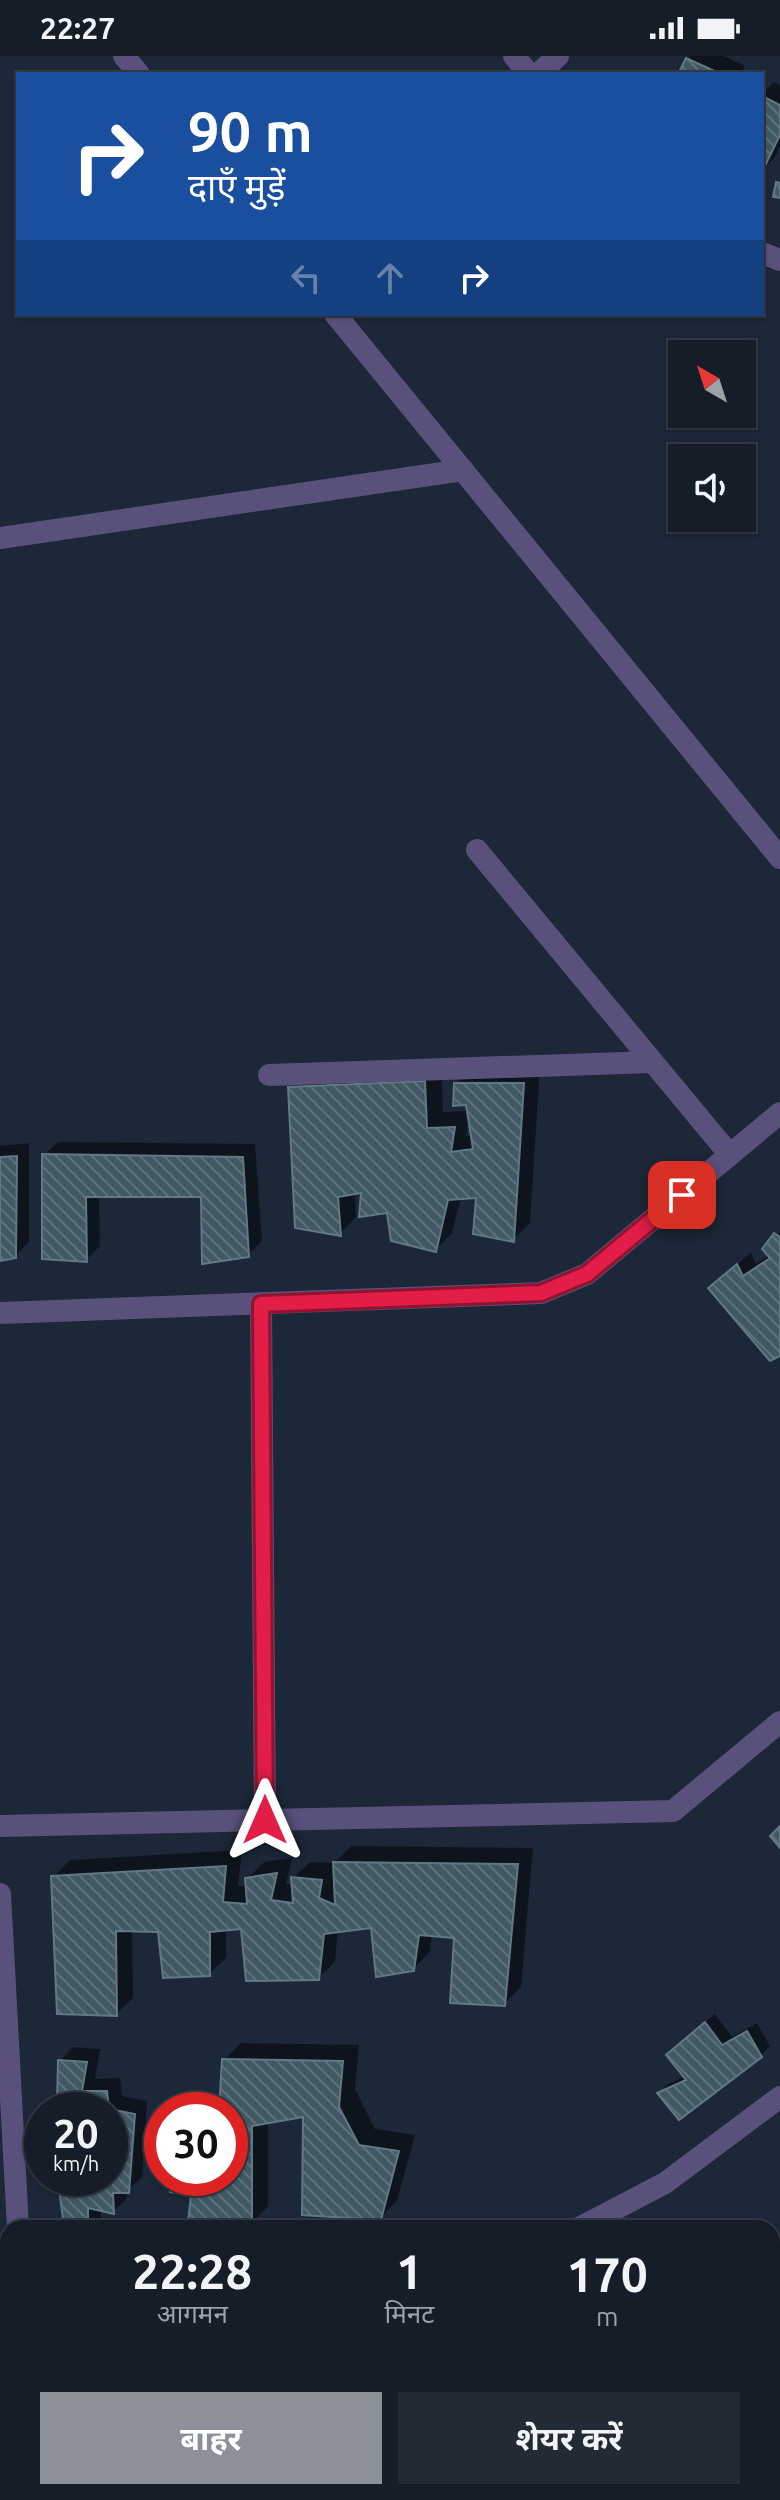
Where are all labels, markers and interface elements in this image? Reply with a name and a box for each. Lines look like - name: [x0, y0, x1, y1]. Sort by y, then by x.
- text: 22:27: [40, 11, 115, 45]
- text: 90 m: [188, 100, 313, 163]
- icon: right: [56, 104, 160, 208]
- text: दाएँ मुड़ें: [188, 166, 285, 207]
- icon: left: [284, 256, 328, 300]
- icon: ahead: [368, 256, 412, 300]
- icon: right: [452, 256, 496, 300]
- north arrow: [668, 340, 756, 428]
- map controls: [668, 340, 756, 532]
- button: sound: [668, 444, 756, 532]
- pin: [648, 1161, 716, 1229]
- icon: arrive: [660, 1173, 704, 1217]
- position arrow: [223, 1778, 307, 1862]
- speed limit sign: 30: [144, 2092, 248, 2196]
- text: 20: [53, 2111, 99, 2156]
- text: km/h: [53, 2152, 99, 2175]
- text: 22:28: [132, 2244, 252, 2298]
- text: 1: [396, 2244, 423, 2298]
- text: 170: [567, 2247, 648, 2301]
- text: आगमन: [157, 2299, 228, 2328]
- text: मिनट: [385, 2299, 434, 2328]
- text: m: [596, 2302, 618, 2331]
- button: बाहर: [40, 2392, 382, 2484]
- button: शेयर करें: [398, 2392, 740, 2484]

